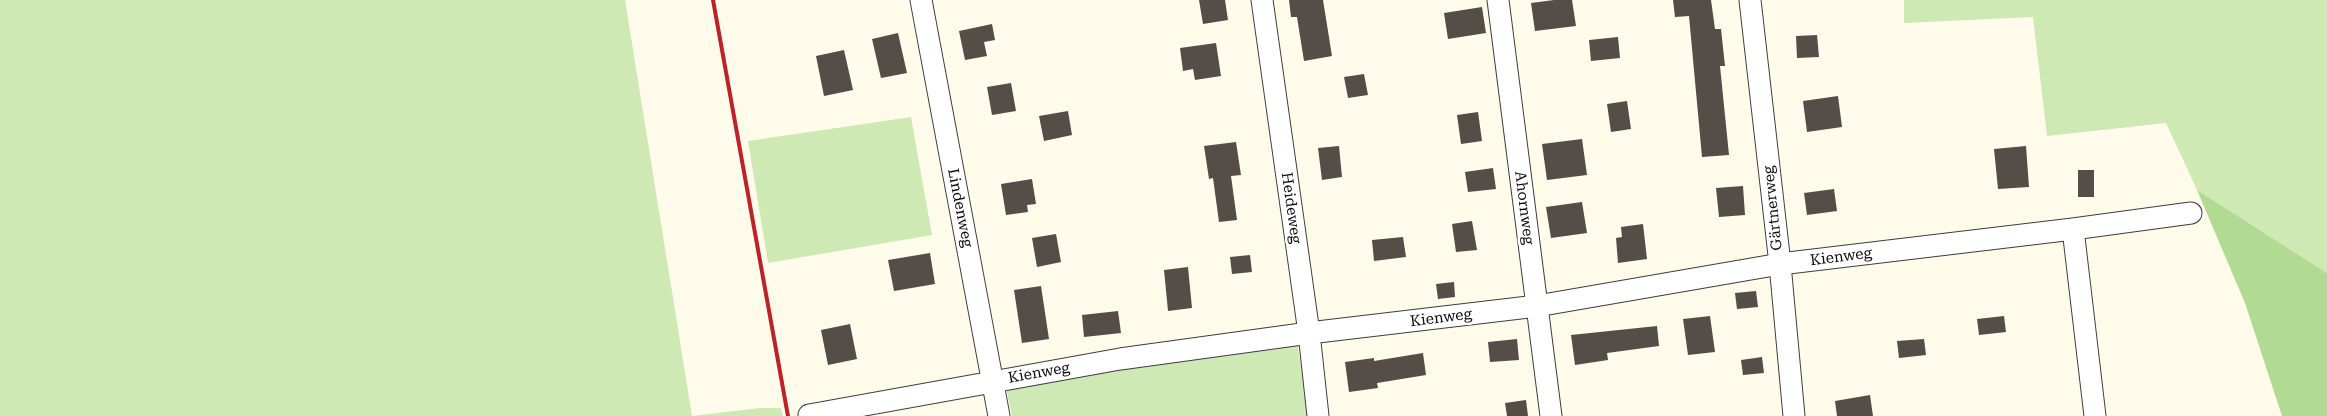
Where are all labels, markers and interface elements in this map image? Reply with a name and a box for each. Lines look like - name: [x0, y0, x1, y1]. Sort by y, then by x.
- street label: Gärtnerweg: [1760, 165, 1786, 251]
- street label: Lindenweg: [944, 167, 976, 249]
- street label: Ahornweg: [1511, 170, 1537, 246]
- street label: Heideweg: [1277, 171, 1305, 245]
- street label: Kienweg: [1809, 244, 1873, 270]
- street label: Kienweg: [1409, 305, 1473, 331]
- street label: Kienweg: [1007, 359, 1071, 387]

